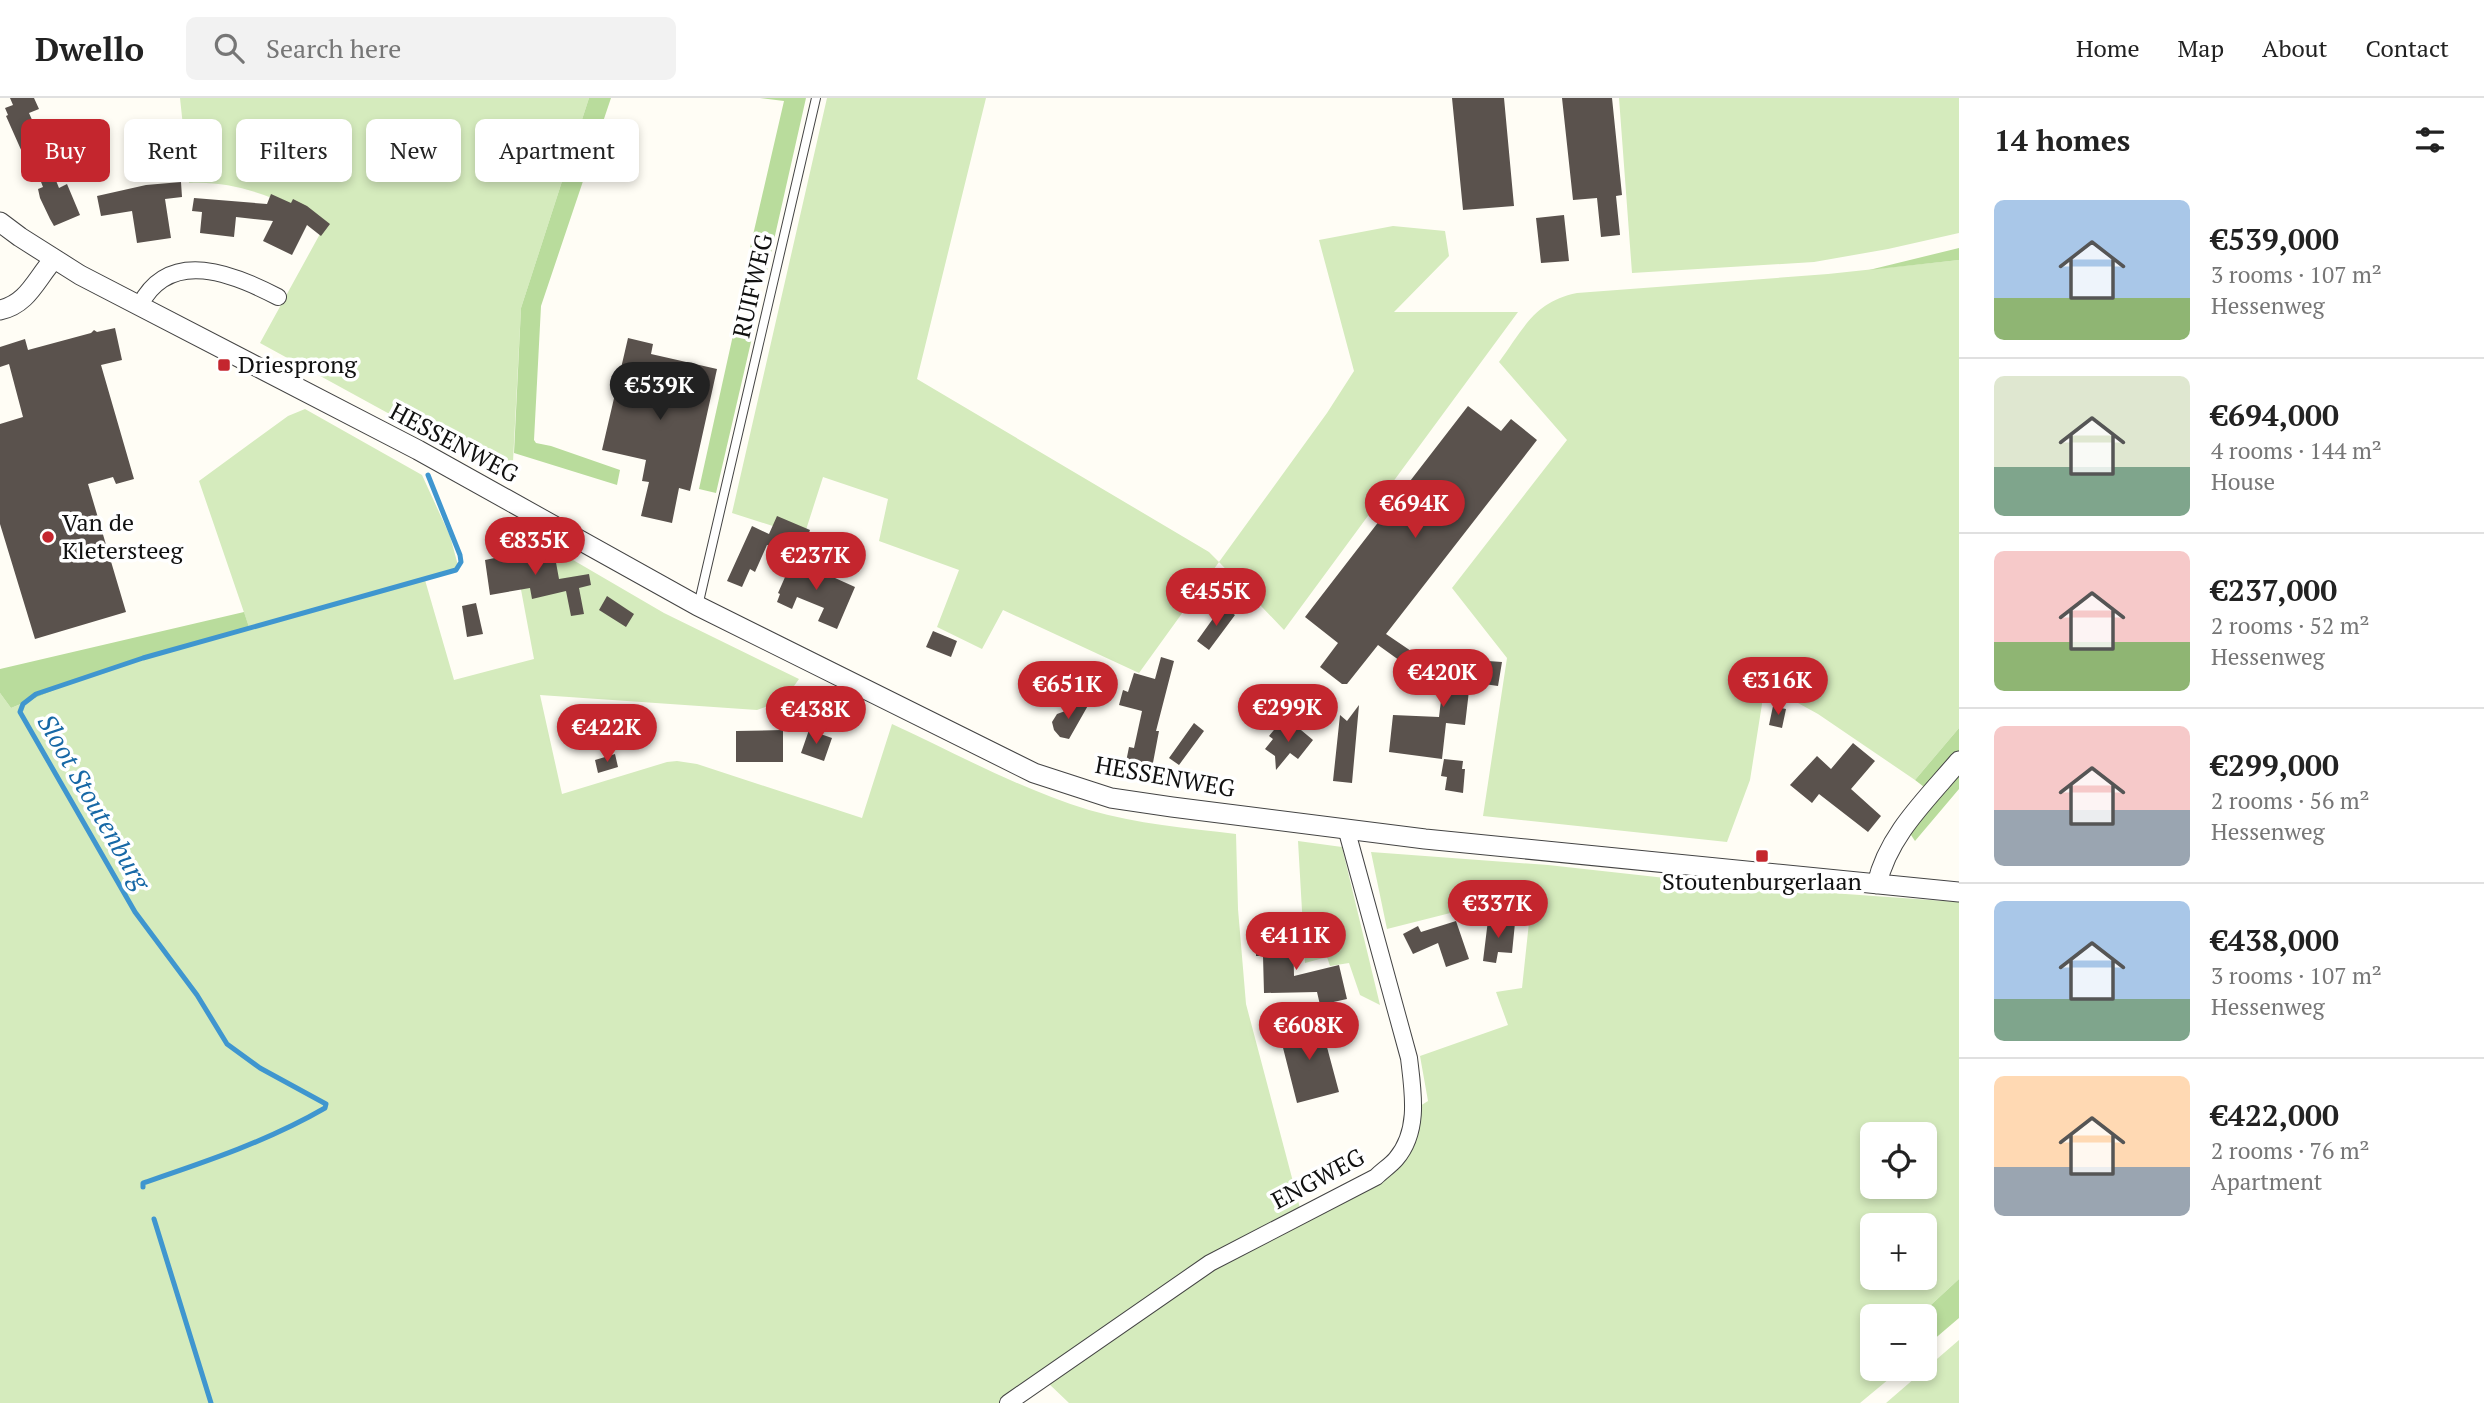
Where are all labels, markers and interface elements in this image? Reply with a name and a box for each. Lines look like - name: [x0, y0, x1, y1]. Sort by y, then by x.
- search box: [186, 17, 676, 80]
- text: Dwello: [35, 27, 144, 70]
- icon: search: [210, 29, 248, 67]
- text: Search here: [266, 31, 401, 65]
- text: Home: [2076, 32, 2140, 64]
- text: Map: [2178, 32, 2224, 64]
- text: About: [2262, 32, 2328, 64]
- text: Contact: [2366, 32, 2449, 64]
- chip: Buy: [21, 119, 110, 182]
- chip: Rent: [124, 119, 222, 182]
- chip: Filters: [236, 119, 352, 182]
- chip: New: [366, 119, 461, 182]
- chip: Apartment: [475, 119, 639, 182]
- text: 14 homes: [1994, 120, 2130, 160]
- icon: filters: [2411, 121, 2449, 159]
- text: €539,000: [2211, 219, 2339, 259]
- icon: home: [2050, 228, 2134, 312]
- street label: RUIFWEG: [725, 230, 780, 341]
- text: 3 rooms · 107 m²: [2211, 259, 2382, 290]
- text: Hessenweg: [2211, 290, 2325, 321]
- place label: Driesprong: [238, 348, 357, 380]
- marker: Driesprong: [216, 357, 232, 373]
- pin: €539K: [611, 362, 709, 422]
- text: €539K: [626, 369, 694, 400]
- street label: HESSENWEG: [384, 395, 525, 490]
- text: €694,000: [2211, 395, 2339, 435]
- icon: home: [2050, 404, 2134, 488]
- text: 4 rooms · 144 m²: [2211, 435, 2382, 466]
- text: House: [2211, 466, 2275, 497]
- pin: €694K: [1366, 480, 1464, 540]
- text: €694K: [1381, 487, 1449, 518]
- place label: Van de Kletersteeg: [62, 506, 183, 566]
- pin: €835K: [486, 518, 584, 577]
- text: €835K: [501, 524, 569, 555]
- marker: Van de Kletersteeg: [40, 529, 56, 545]
- pin: €237K: [767, 532, 865, 592]
- text: €237K: [782, 539, 850, 570]
- pin: €455K: [1167, 568, 1265, 628]
- text: €237,000: [2211, 570, 2337, 610]
- text: €455K: [1182, 575, 1250, 606]
- icon: home: [2050, 579, 2134, 663]
- text: 2 rooms · 52 m²: [2211, 610, 2370, 641]
- text: Hessenweg: [2211, 641, 2325, 672]
- pin: €420K: [1394, 650, 1492, 709]
- text: €420K: [1409, 656, 1477, 687]
- pin: €316K: [1729, 658, 1827, 717]
- pin: €651K: [1019, 662, 1117, 721]
- text: €316K: [1744, 664, 1812, 695]
- text: €651K: [1034, 668, 1102, 699]
- pin: €299K: [1239, 684, 1337, 744]
- pin: €438K: [767, 686, 865, 746]
- text: €299K: [1254, 691, 1322, 722]
- text: €438K: [782, 693, 850, 724]
- pin: €422K: [558, 704, 656, 764]
- water label: Sloot Stoutenburg: [31, 707, 160, 897]
- text: €422K: [573, 711, 641, 742]
- text: €299,000: [2211, 745, 2339, 785]
- street label: HESSENWEG: [1093, 748, 1238, 804]
- icon: home: [2050, 754, 2134, 838]
- text: 2 rooms · 56 m²: [2211, 785, 2370, 816]
- text: Hessenweg: [2211, 816, 2325, 847]
- marker: Stoutenburgerlaan: [1754, 848, 1770, 864]
- place label: Stoutenburgerlaan: [1662, 865, 1862, 897]
- pin: €337K: [1449, 880, 1547, 940]
- text: €337K: [1464, 887, 1532, 918]
- pin: €411K: [1247, 912, 1345, 972]
- text: €411K: [1262, 919, 1330, 950]
- text: €438,000: [2211, 920, 2339, 960]
- icon: home: [2050, 929, 2134, 1013]
- text: 3 rooms · 107 m²: [2211, 960, 2382, 991]
- text: Hessenweg: [2211, 991, 2325, 1022]
- pin: €608K: [1260, 1002, 1358, 1062]
- text: €608K: [1275, 1009, 1343, 1040]
- text: €422,000: [2211, 1095, 2339, 1135]
- icon: home: [2050, 1104, 2134, 1188]
- map controls: [1860, 1122, 1937, 1381]
- button: locate: [1860, 1122, 1937, 1199]
- text: 2 rooms · 76 m²: [2211, 1135, 2370, 1166]
- street label: ENGWEG: [1265, 1140, 1370, 1216]
- text: Apartment: [2211, 1166, 2322, 1197]
- button: +: [1860, 1213, 1937, 1290]
- button: −: [1860, 1304, 1937, 1381]

